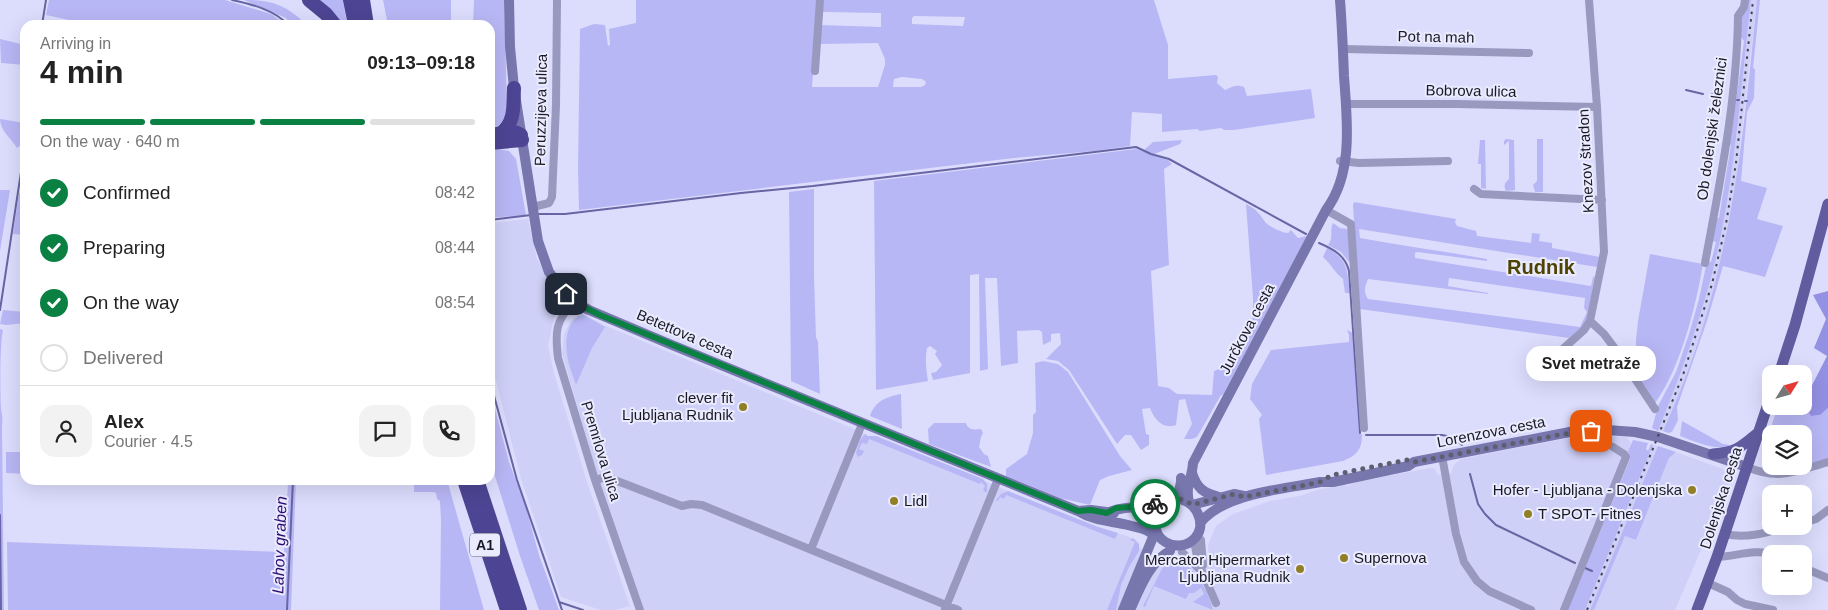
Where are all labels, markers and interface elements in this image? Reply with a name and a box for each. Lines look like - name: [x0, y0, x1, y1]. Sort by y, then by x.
- street label: Pot na mah: [1398, 27, 1475, 46]
- text: Arriving in: [40, 35, 111, 52]
- text: 09:13–09:18: [367, 52, 475, 73]
- street label: Peruzzijeva ulica: [531, 53, 550, 166]
- text: 4 min: [40, 54, 124, 90]
- street label: Ob dolenjski železnici: [1693, 56, 1730, 202]
- street label: Bobrova ulica: [1425, 81, 1517, 100]
- street label: Knezov štradon: [1574, 109, 1597, 214]
- text: On the way · 640 m: [40, 133, 180, 150]
- icon: check: [40, 179, 68, 207]
- text: Confirmed: [83, 182, 171, 203]
- text: 08:42: [435, 184, 475, 201]
- icon: check: [40, 234, 68, 262]
- text: Preparing: [83, 237, 165, 258]
- text: 08:44: [435, 239, 475, 256]
- district label: Rudnik: [1507, 256, 1576, 278]
- pin: [545, 273, 587, 315]
- icon: home: [552, 280, 580, 308]
- street label: Jurčkova cesta: [1216, 280, 1278, 377]
- icon: check: [40, 289, 68, 317]
- text: On the way: [83, 292, 179, 313]
- text: 08:54: [435, 294, 475, 311]
- street label: Betettova cesta: [634, 306, 737, 362]
- callout: Svet metraže: [1526, 346, 1656, 381]
- text: Delivered: [83, 347, 163, 368]
- text: Svet metraže: [1542, 355, 1640, 372]
- north arrow: [1762, 365, 1812, 415]
- map controls: [1762, 365, 1812, 595]
- place label: clever fit Ljubljana Rudnik: [622, 389, 734, 423]
- street label: Premrlova ulica: [578, 399, 625, 503]
- marker: clever fit Ljubljana Rudnik: [737, 401, 749, 413]
- button: person: [40, 405, 92, 457]
- button: chat: [359, 405, 411, 457]
- button: phone: [423, 405, 475, 457]
- pin: [1570, 410, 1612, 452]
- text: Alex: [104, 411, 144, 432]
- street label: Lorenzova cesta: [1435, 413, 1547, 450]
- icon: bag: [1577, 417, 1605, 445]
- button: layers: [1762, 425, 1812, 475]
- text: Courier · 4.5: [104, 433, 193, 450]
- street label: Dolenjska cesta: [1696, 444, 1745, 551]
- courier: [1130, 479, 1180, 529]
- place label: Hofer - Ljubljana - Dolenjska: [1493, 481, 1683, 498]
- marker: Hofer - Ljubljana - Dolenjska: [1686, 484, 1698, 496]
- button: +: [1762, 485, 1812, 535]
- icon: bike: [1141, 490, 1169, 518]
- place label: Lidl: [904, 492, 927, 509]
- marker: Lidl: [888, 495, 900, 507]
- water label: Lahov graben: [269, 496, 290, 594]
- place label: T SPOT- Fitnes: [1538, 505, 1641, 522]
- marker: T SPOT- Fitnes: [1522, 508, 1534, 520]
- road number: A1: [470, 534, 500, 556]
- button: −: [1762, 545, 1812, 595]
- place label: Supernova: [1354, 549, 1427, 566]
- place label: Mercator Hipermarket Ljubljana Rudnik: [1145, 551, 1291, 585]
- marker: Supernova: [1338, 552, 1350, 564]
- marker: Mercator Hipermarket Ljubljana Rudnik: [1294, 563, 1306, 575]

